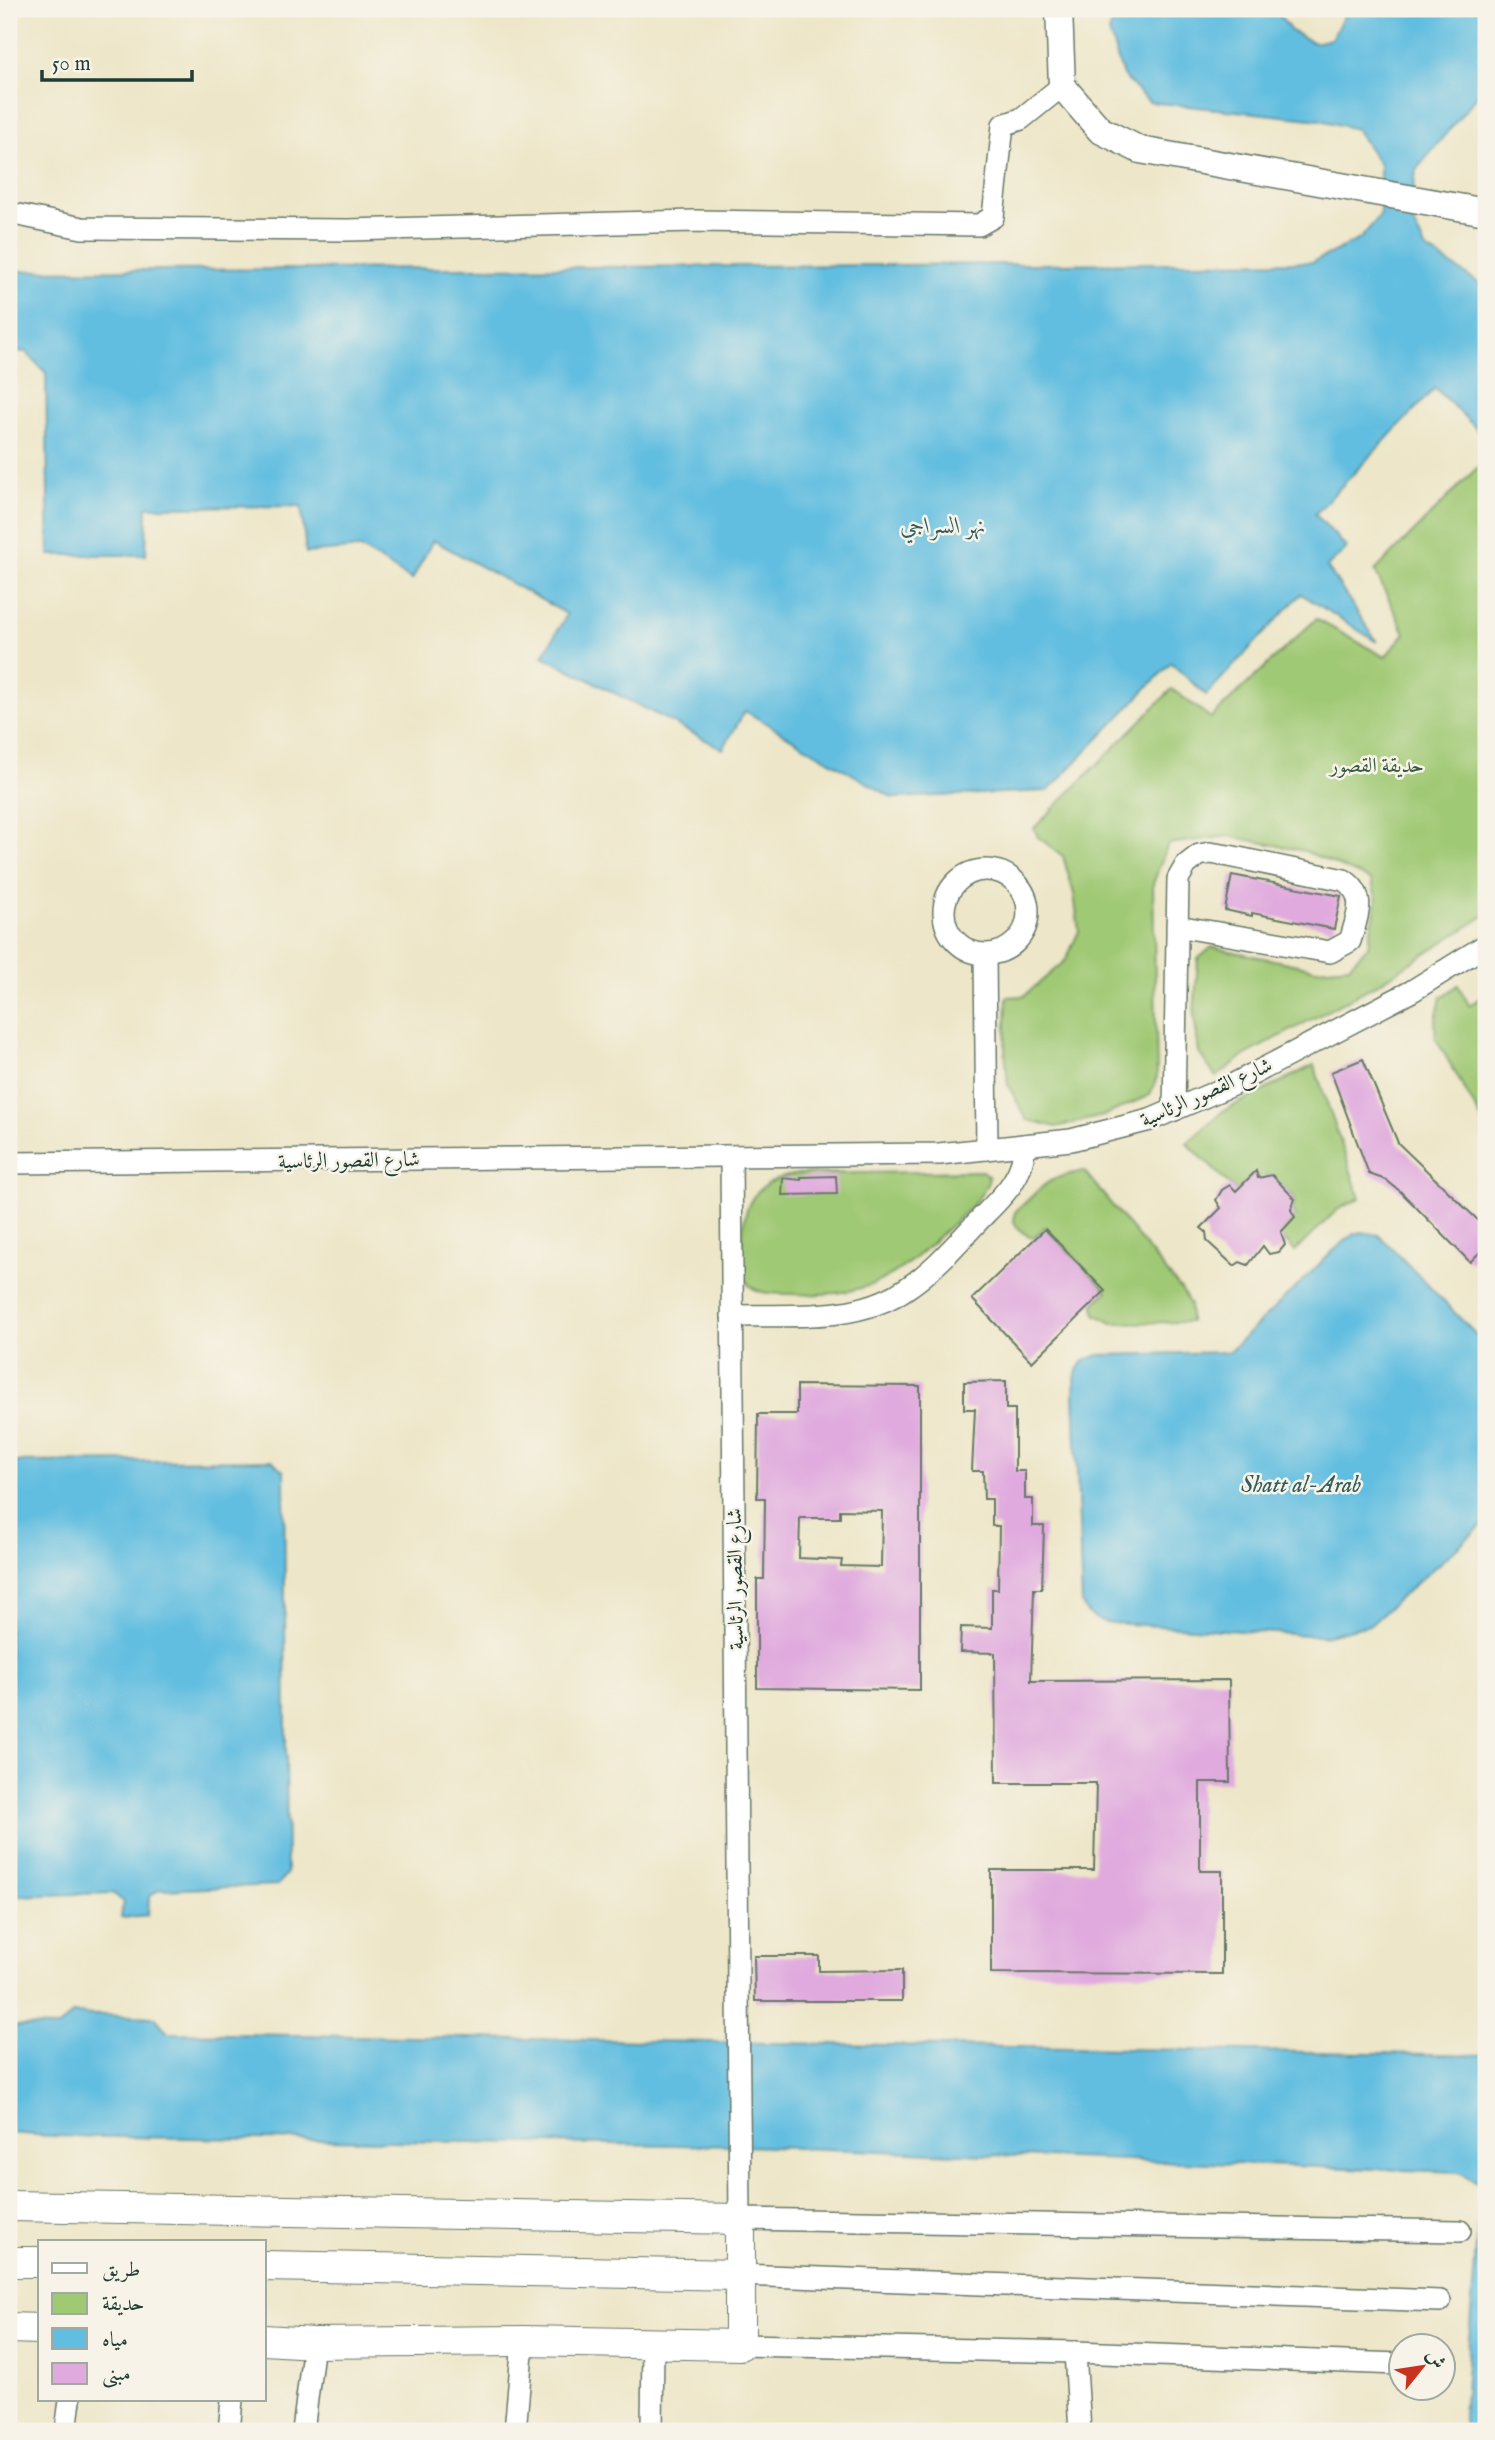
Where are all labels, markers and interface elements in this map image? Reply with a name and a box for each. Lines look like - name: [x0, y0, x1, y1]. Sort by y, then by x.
- scale bar: [42, 38, 192, 82]
- text: 50 m: [52, 51, 91, 78]
- water label: نهر السراجي: [900, 512, 986, 544]
- park label: حديقة القصور: [1328, 753, 1424, 780]
- street label: شارع القصور الرئاسية: [1136, 1052, 1278, 1137]
- street label: شارع القصور الرئاسية: [278, 1147, 420, 1179]
- water label: Shatt al-Arab: [1241, 1471, 1361, 1500]
- street label: شارع القصور الرئاسية: [722, 1508, 754, 1650]
- legend: [38, 2240, 266, 2402]
- text: طريق: [102, 2257, 140, 2284]
- text: حديقة: [102, 2291, 145, 2318]
- text: مياه: [102, 2327, 128, 2354]
- north arrow: [1386, 2332, 1456, 2402]
- text: ش: [1420, 2345, 1450, 2374]
- text: مبنى: [102, 2361, 131, 2388]

